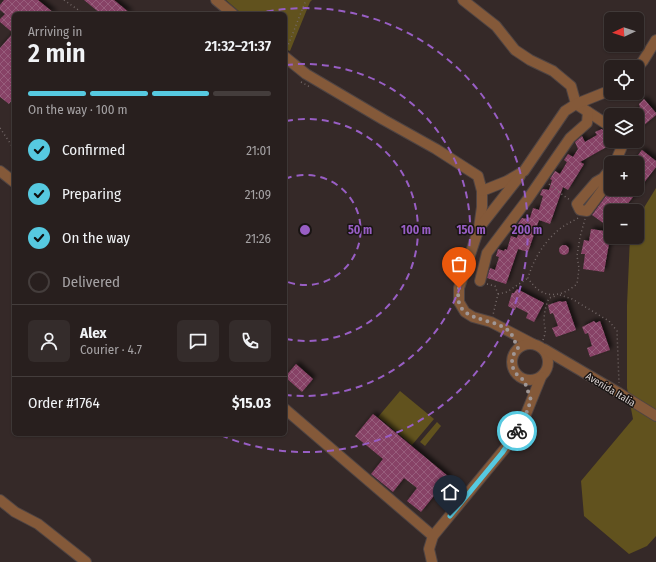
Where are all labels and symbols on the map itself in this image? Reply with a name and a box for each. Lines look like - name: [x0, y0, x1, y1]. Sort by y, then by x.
- north arrow: [604, 12, 644, 52]
- centre of rings: [298, 223, 312, 237]
- text: 50 m: [348, 223, 372, 237]
- text: 100 m: [401, 223, 431, 237]
- text: 150 m: [456, 223, 486, 237]
- text: 200 m: [511, 223, 542, 237]
- pin: [442, 247, 476, 288]
- street label: Avenida Italia: [584, 370, 638, 409]
- courier: [497, 411, 537, 451]
- pin: [433, 475, 467, 516]

